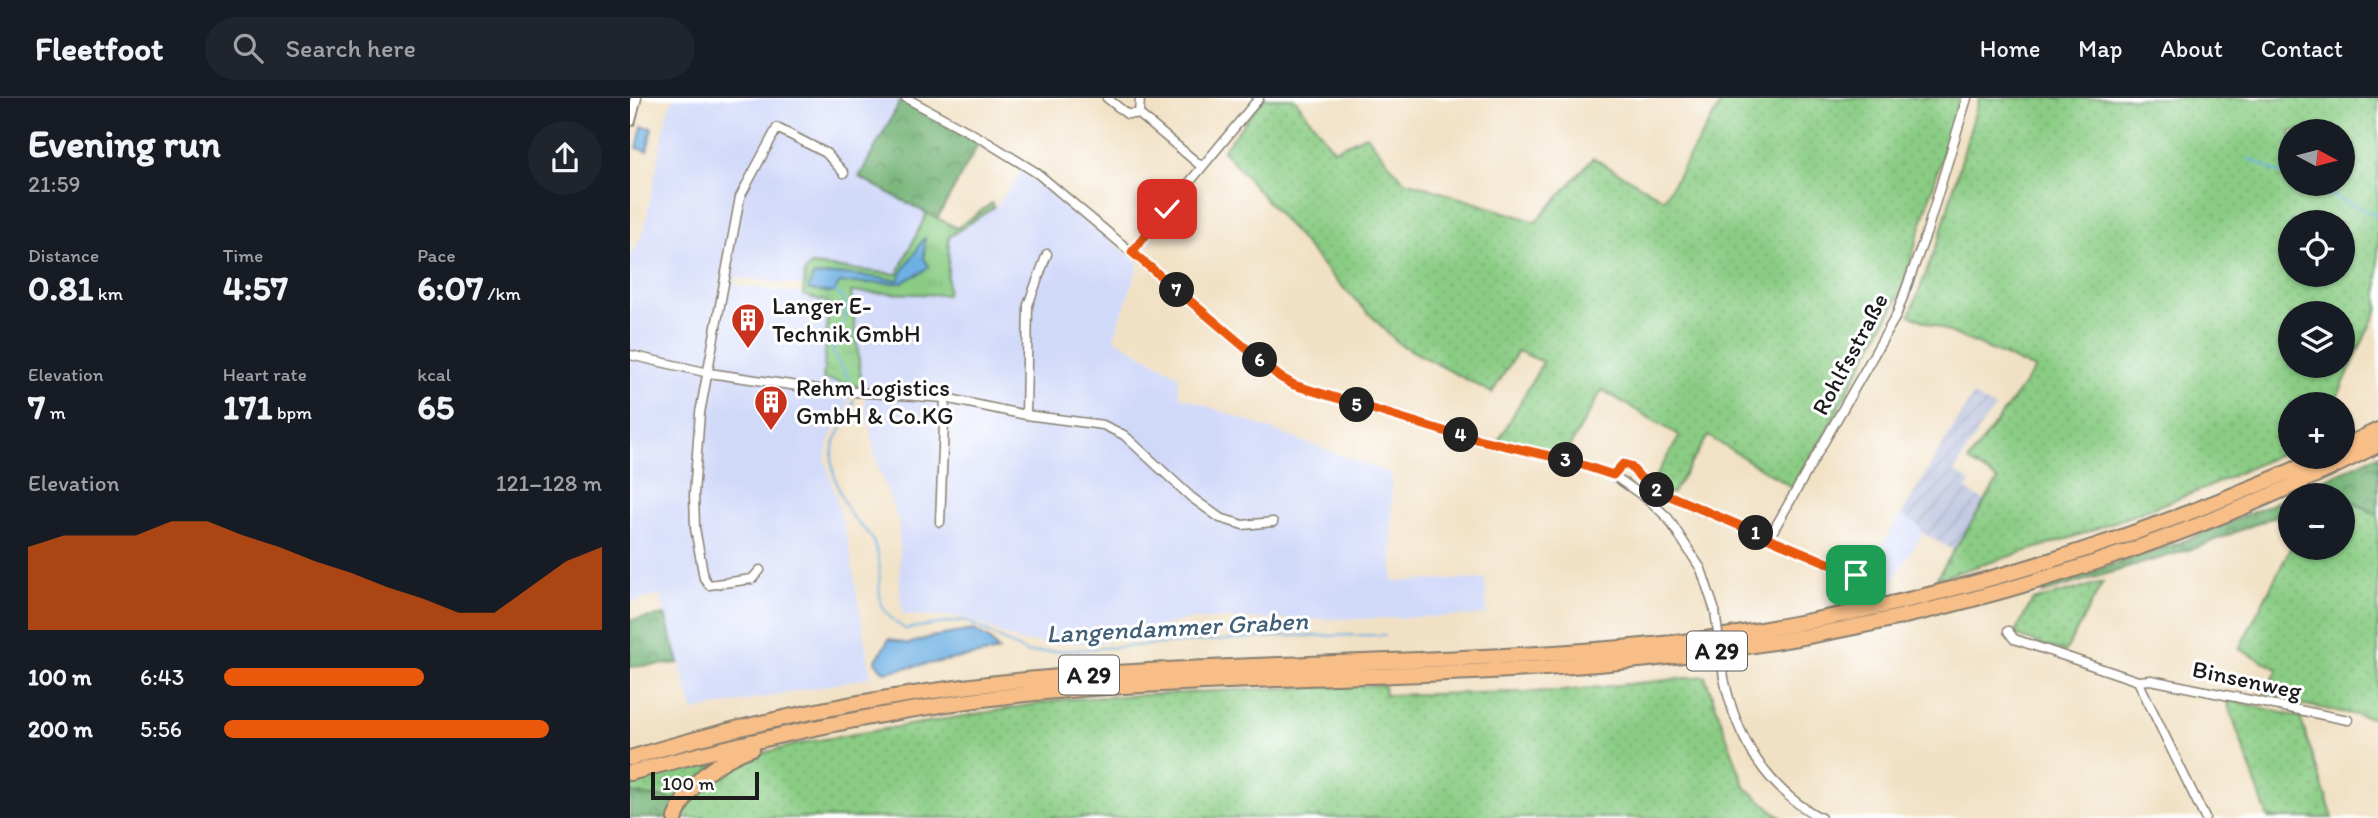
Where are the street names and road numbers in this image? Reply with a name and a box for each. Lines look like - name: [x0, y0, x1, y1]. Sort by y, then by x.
- street label: Rohlfsstraße: [1805, 288, 1894, 420]
- road number: A 29: [1687, 632, 1747, 670]
- street label: Binsenweg: [2190, 654, 2305, 705]
- road number: A 29: [1059, 656, 1119, 694]

